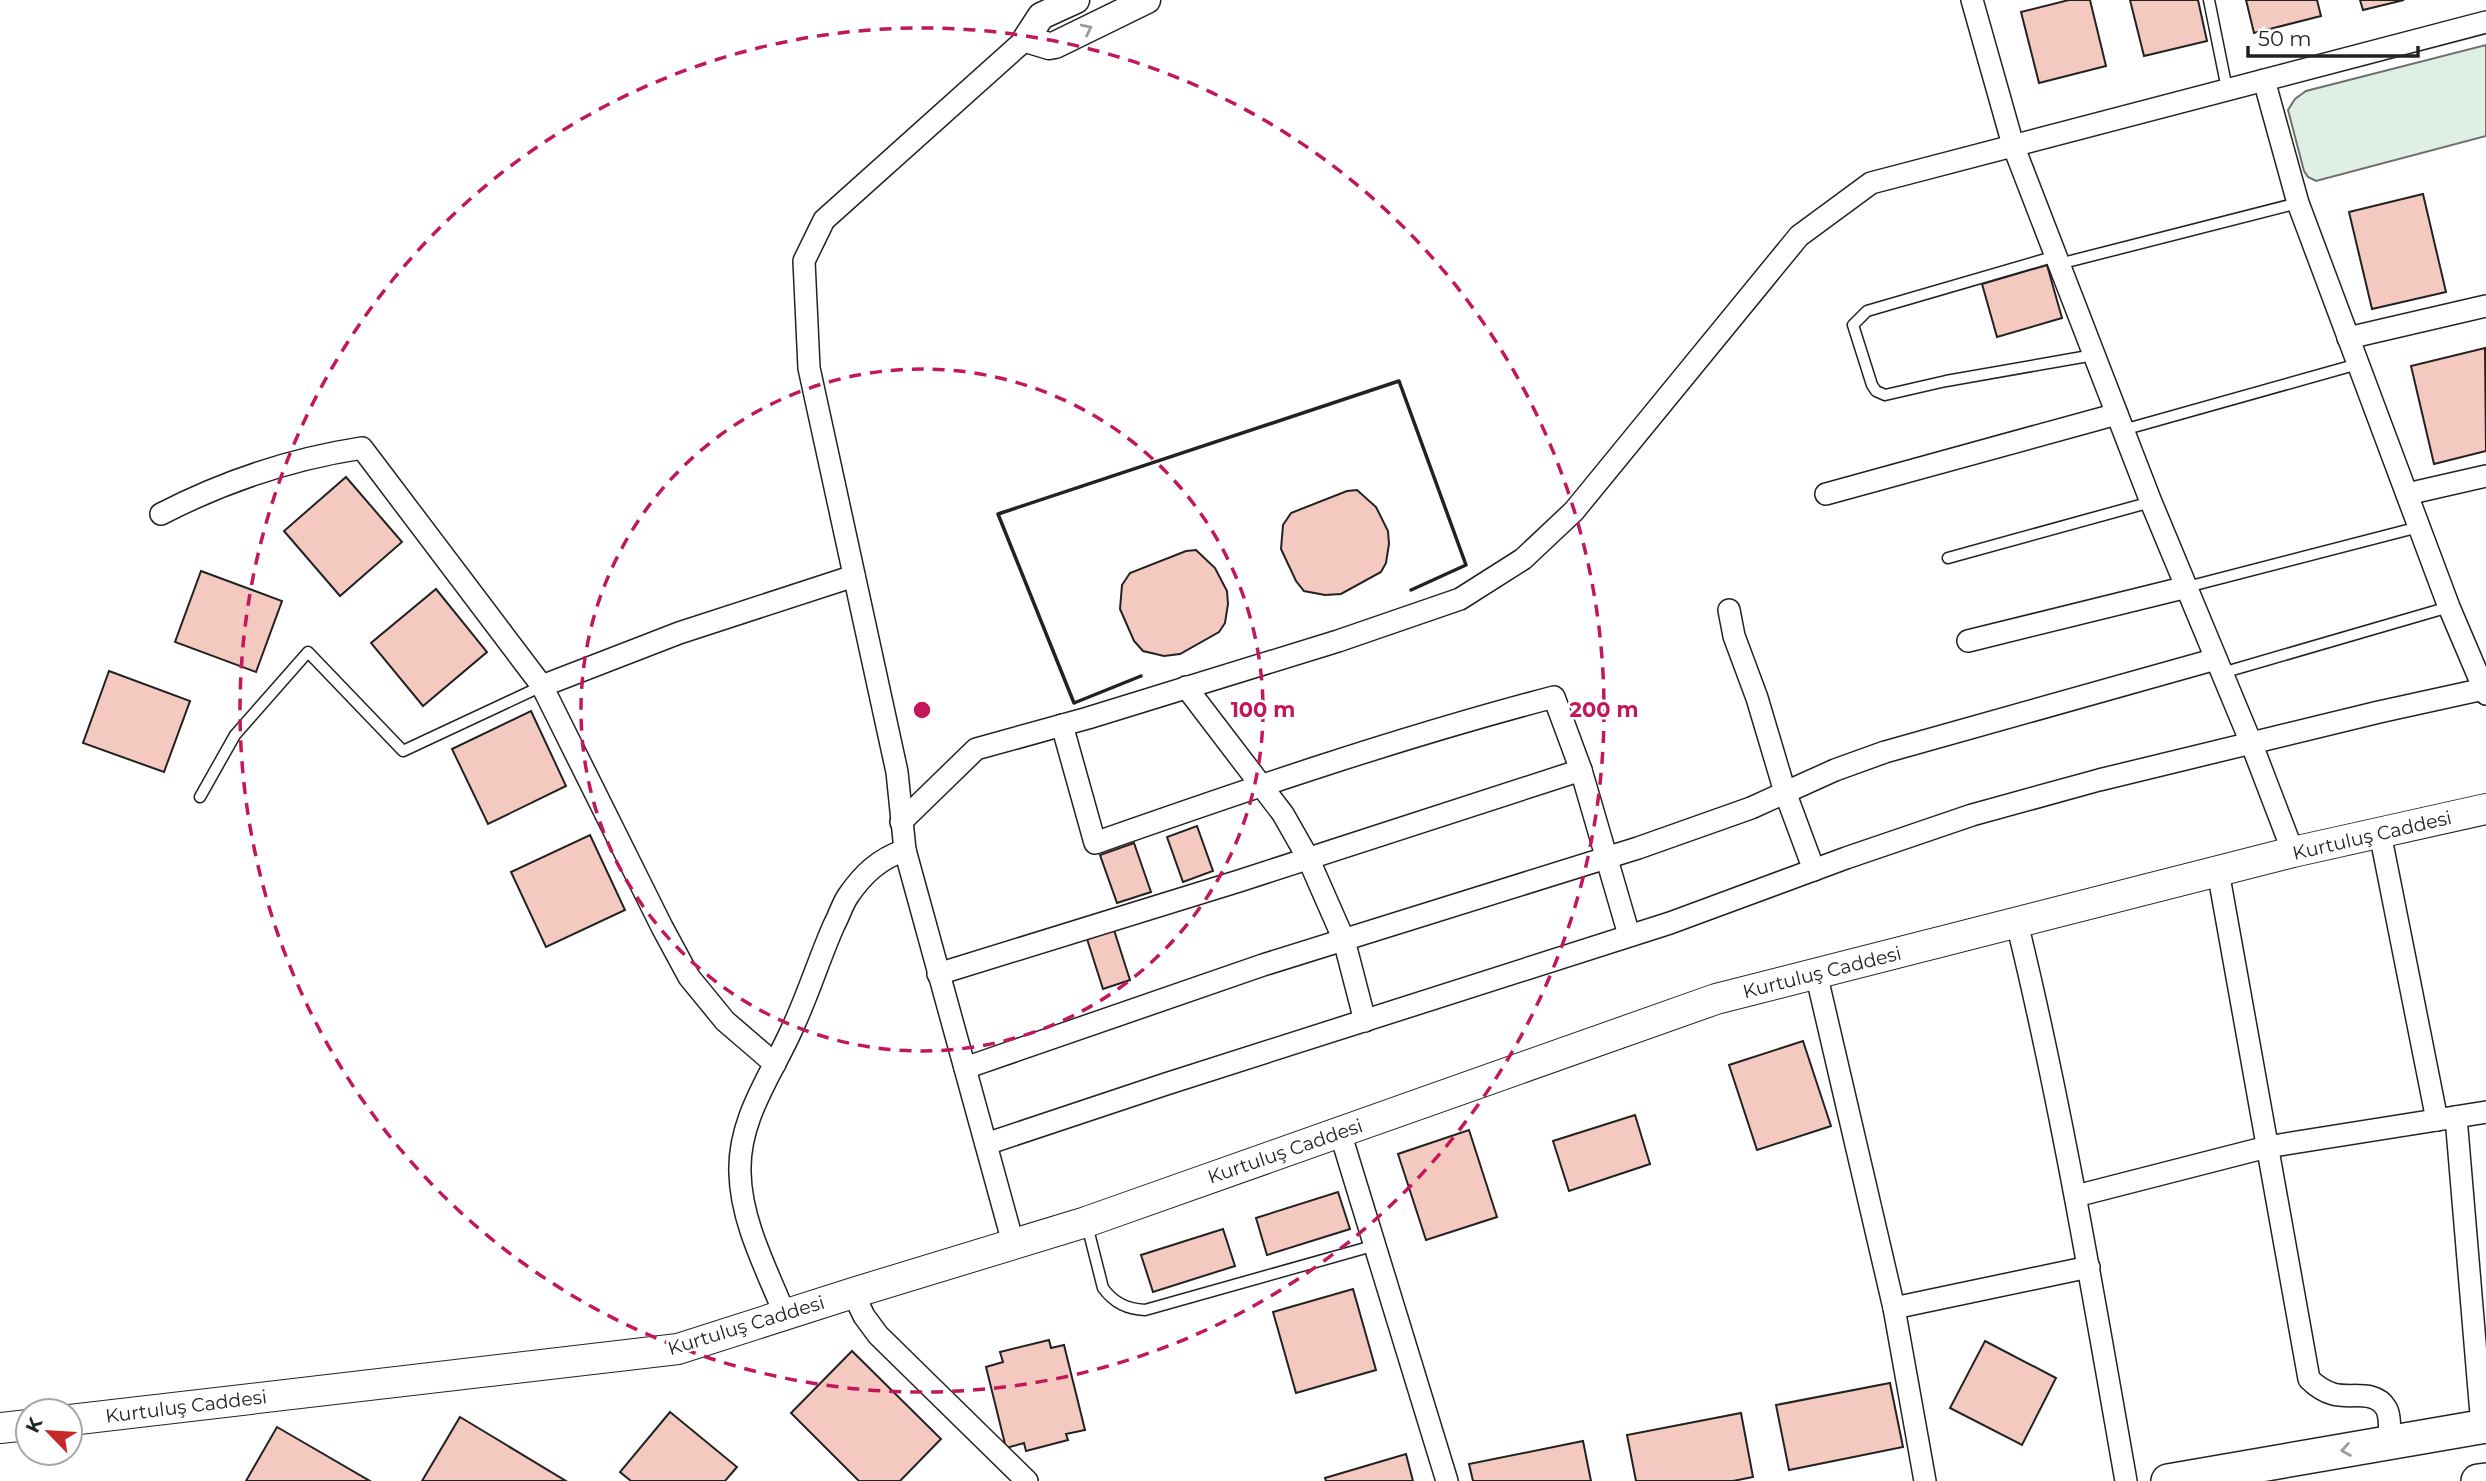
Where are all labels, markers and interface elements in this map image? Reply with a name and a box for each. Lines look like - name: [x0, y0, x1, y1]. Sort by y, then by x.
- scale bar: [2248, 14, 2418, 58]
- one-way arrow: [1080, 23, 1092, 37]
- text: 50 m: [2258, 26, 2312, 51]
- text: 100 m: [1231, 697, 1295, 722]
- text: 200 m: [1570, 697, 1638, 722]
- centre of rings: [910, 698, 934, 722]
- street label: Kurtuluş Caddesi: [2290, 806, 2454, 865]
- street label: Kurtuluş Caddesi: [1740, 942, 1904, 1003]
- street label: Kurtuluş Caddesi: [1205, 1114, 1366, 1189]
- street label: Kurtuluş Caddesi: [665, 1291, 827, 1360]
- street label: Kurtuluş Caddesi: [104, 1385, 268, 1428]
- north arrow: [14, 1397, 84, 1467]
- text: K: [21, 1413, 48, 1436]
- one-way arrow: [2340, 1442, 2352, 1457]

